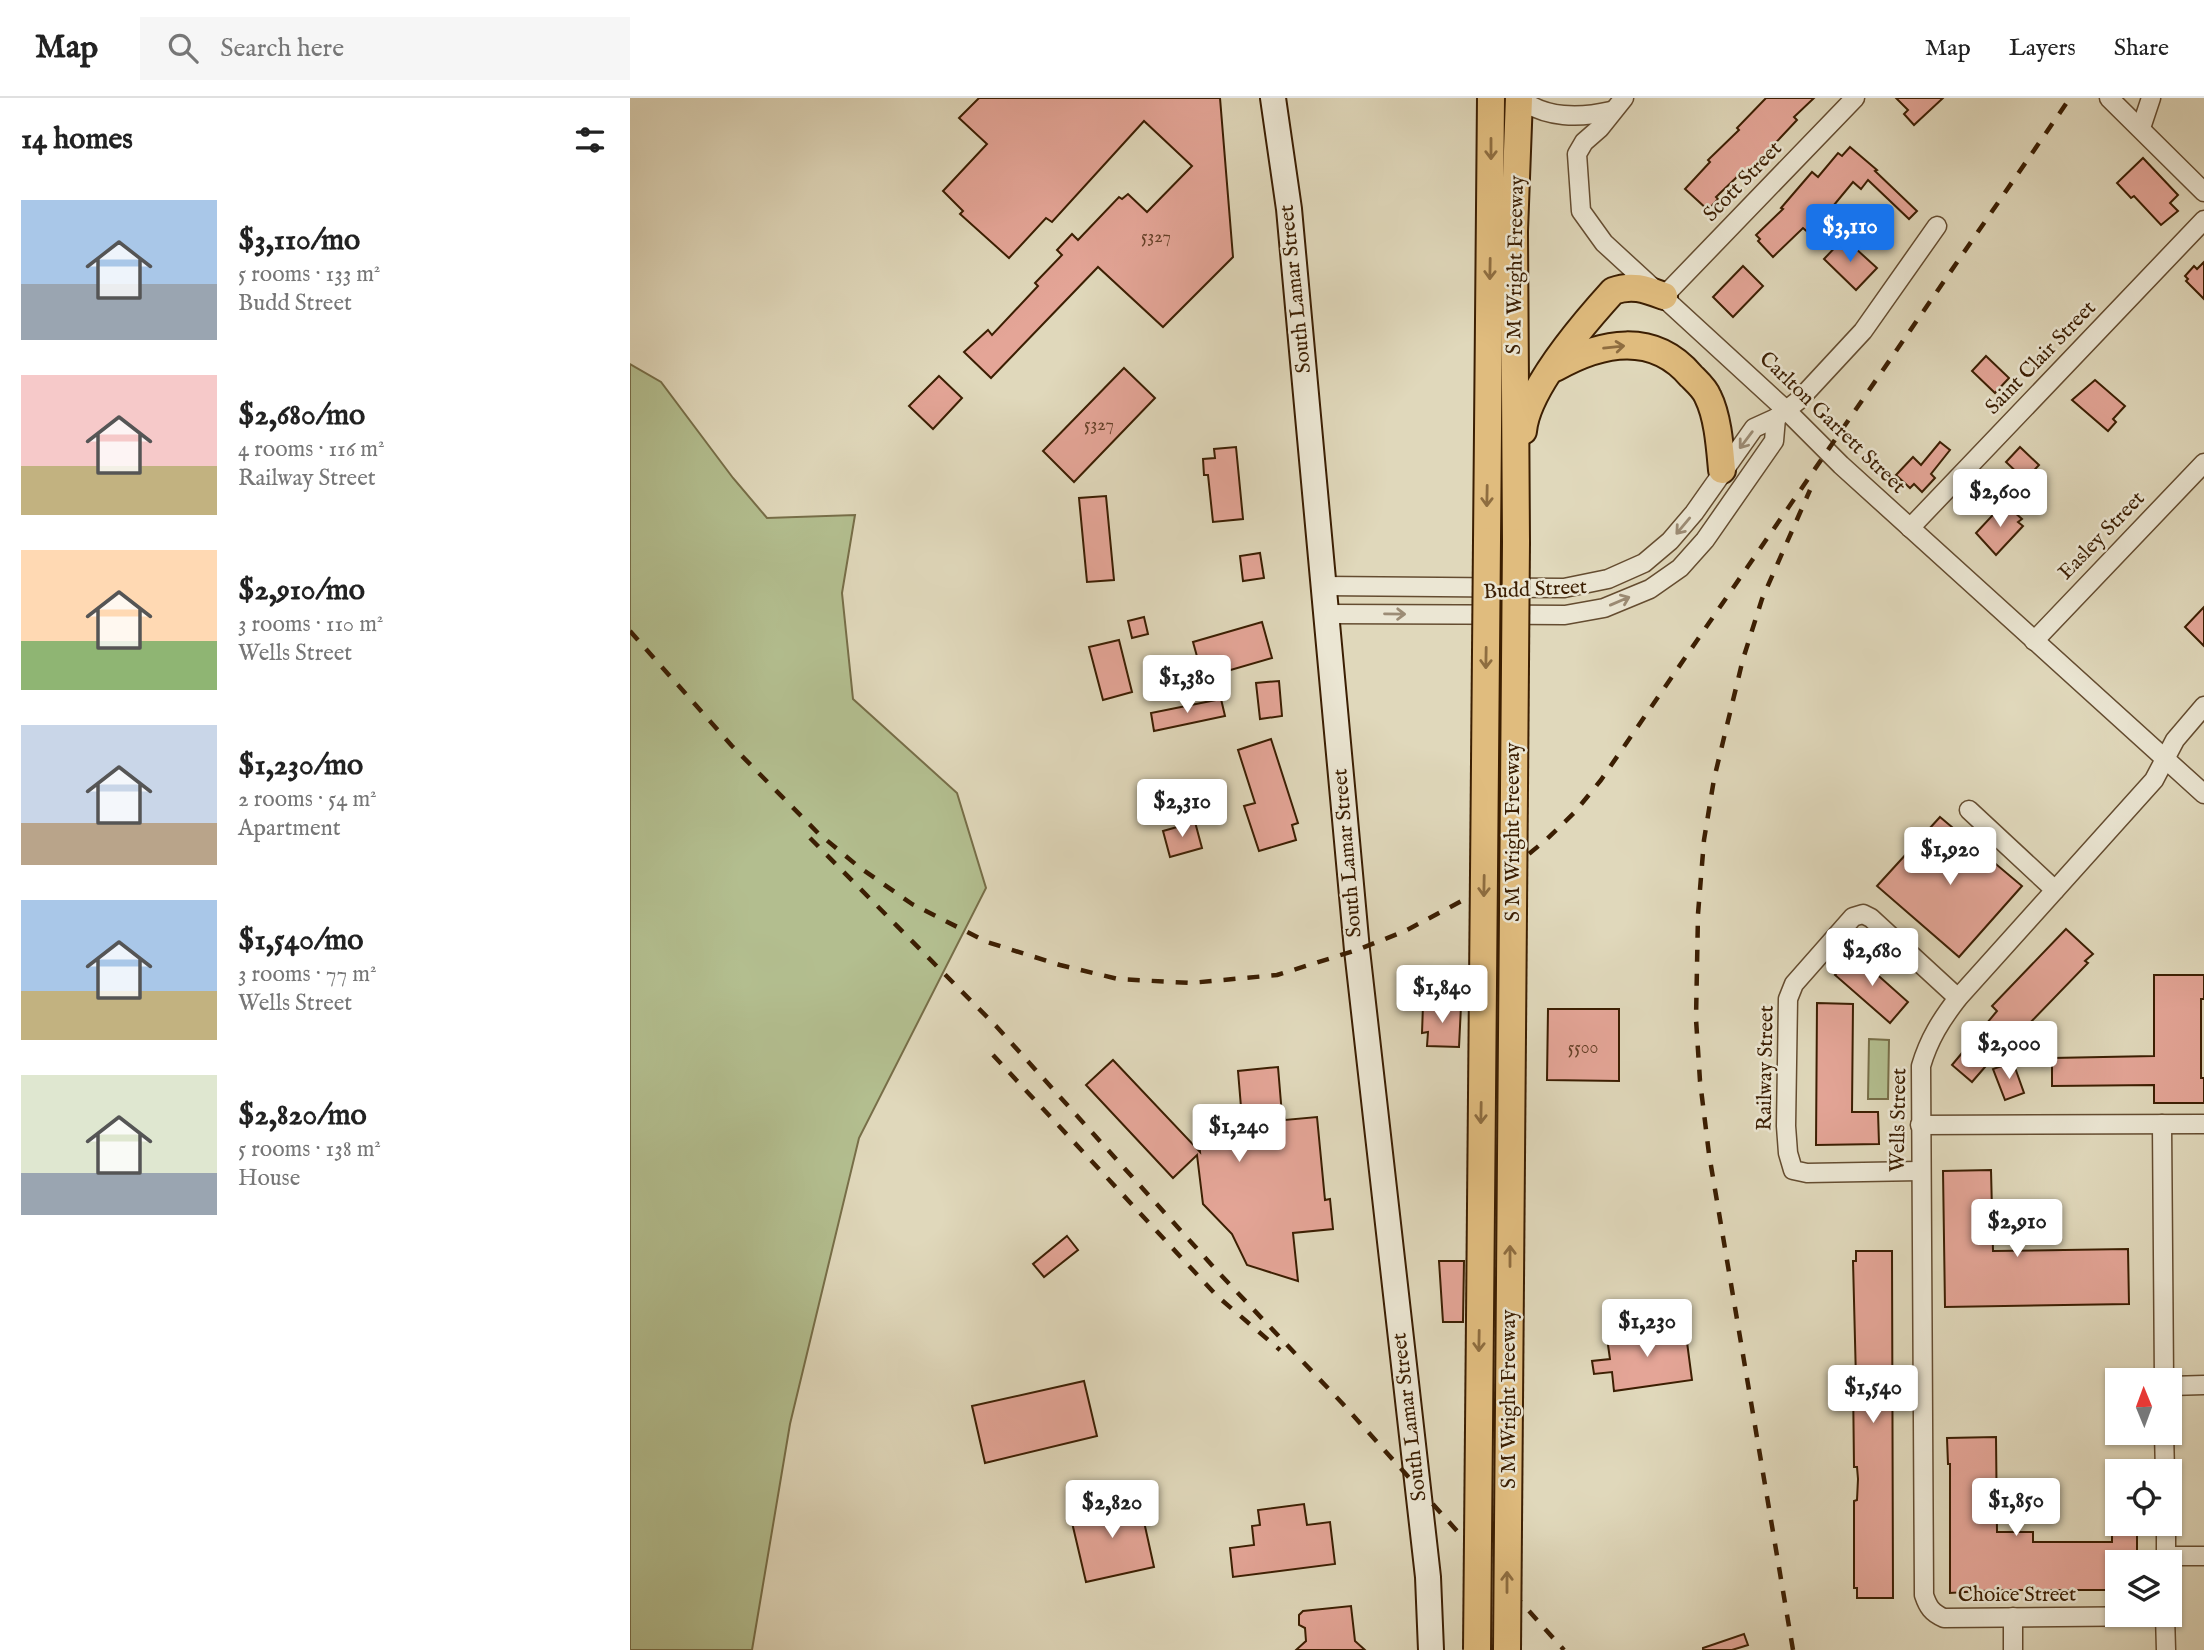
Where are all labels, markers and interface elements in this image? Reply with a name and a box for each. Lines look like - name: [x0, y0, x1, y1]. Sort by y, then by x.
- search box: [140, 17, 630, 80]
- text: Map: [35, 27, 98, 69]
- icon: search: [164, 29, 202, 67]
- text: Search here: [220, 32, 344, 65]
- text: Map: [1925, 33, 1971, 64]
- text: Layers: [2009, 33, 2076, 64]
- text: Share: [2114, 33, 2169, 64]
- text: 14 homes: [21, 121, 133, 159]
- icon: filters: [571, 121, 609, 159]
- street label: Scott Street: [1698, 136, 1788, 228]
- one-way arrow: [1484, 137, 1498, 160]
- street label: S M Wright Freeway: [1501, 174, 1531, 355]
- street label: South Lamar Street: [1274, 203, 1318, 375]
- pin: $3,110: [1793, 204, 1907, 264]
- text: $3,110: [1822, 212, 1878, 241]
- text: $3,110/mo: [238, 222, 360, 260]
- house number: 5327: [1141, 226, 1171, 249]
- icon: home: [77, 228, 161, 312]
- one-way arrow: [1483, 257, 1497, 280]
- text: 5 rooms · 133 m²: [238, 260, 381, 289]
- text: Budd Street: [238, 289, 352, 318]
- street label: Saint Clair Street: [1980, 295, 2102, 421]
- one-way arrow: [1602, 340, 1625, 353]
- street label: Carlton Garrett Street: [1753, 346, 1911, 500]
- text: $2,680/mo: [238, 397, 365, 435]
- icon: home: [77, 403, 161, 487]
- house number: 5327: [1084, 414, 1114, 437]
- one-way arrow: [1738, 430, 1753, 448]
- text: 4 rooms · 116 m²: [238, 435, 385, 464]
- text: Railway Street: [238, 464, 376, 493]
- pin: $2,600: [1943, 470, 2057, 529]
- text: $2,600: [1969, 477, 2031, 506]
- one-way arrow: [1480, 484, 1494, 507]
- street label: Easley Street: [2053, 486, 2151, 586]
- one-way arrow: [1675, 517, 1691, 535]
- text: $2,910/mo: [238, 572, 365, 610]
- street label: Budd Street: [1482, 574, 1588, 606]
- icon: home: [77, 578, 161, 662]
- one-way arrow: [1609, 594, 1631, 607]
- one-way arrow: [1383, 608, 1406, 621]
- text: 3 rooms · 110 m²: [238, 610, 383, 639]
- text: Wells Street: [238, 639, 352, 668]
- one-way arrow: [1479, 647, 1492, 670]
- pin: $1,380: [1130, 656, 1244, 715]
- text: $1,380: [1159, 663, 1215, 692]
- street label: S M Wright Freeway: [1500, 742, 1527, 922]
- text: $1,230/mo: [238, 747, 363, 785]
- icon: home: [77, 753, 161, 837]
- street label: South Lamar Street: [1327, 767, 1369, 939]
- pin: $2,310: [1125, 780, 1239, 839]
- text: 2 rooms · 54 m²: [238, 785, 377, 814]
- text: $2,310: [1153, 787, 1211, 816]
- text: Apartment: [238, 814, 341, 843]
- pin: $1,920: [1893, 828, 2007, 887]
- text: $1,920: [1920, 835, 1980, 864]
- one-way arrow: [1477, 874, 1490, 897]
- text: $1,540/mo: [238, 922, 363, 960]
- icon: home: [77, 928, 161, 1012]
- pin: $2,680: [1815, 928, 1929, 988]
- text: $2,680: [1842, 936, 1902, 965]
- text: 3 rooms · 77 m²: [238, 960, 377, 989]
- pin: $1,840: [1385, 965, 1499, 1025]
- text: $1,840: [1412, 973, 1472, 1002]
- text: Wells Street: [238, 989, 352, 1018]
- street label: Railway Street: [1751, 1005, 1781, 1131]
- pin: $2,000: [1952, 1021, 2066, 1081]
- text: $2,000: [1977, 1029, 2041, 1058]
- house number: 5500: [1568, 1037, 1598, 1060]
- street label: Wells Street: [1885, 1068, 1913, 1172]
- text: $2,820/mo: [238, 1097, 367, 1135]
- one-way arrow: [1475, 1102, 1488, 1125]
- icon: home: [77, 1103, 161, 1187]
- pin: $1,240: [1182, 1104, 1296, 1164]
- text: $1,240: [1209, 1112, 1269, 1141]
- text: 5 rooms · 138 m²: [238, 1135, 381, 1164]
- text: House: [238, 1164, 300, 1193]
- pin: $2,910: [1960, 1200, 2074, 1259]
- text: $2,910: [1987, 1207, 2047, 1236]
- one-way arrow: [1503, 1245, 1517, 1268]
- pin: $1,230: [1590, 1300, 1704, 1359]
- text: $1,230: [1618, 1307, 1676, 1336]
- street label: S M Wright Freeway: [1496, 1309, 1523, 1489]
- one-way arrow: [1472, 1329, 1486, 1352]
- street label: South Lamar Street: [1386, 1331, 1434, 1503]
- pin: $1,540: [1816, 1366, 1930, 1425]
- north arrow: [2105, 1368, 2182, 1446]
- map controls: [2105, 1368, 2182, 1627]
- text: $1,540: [1844, 1373, 1902, 1402]
- button: locate: [2105, 1459, 2182, 1536]
- pin: $1,850: [1959, 1478, 2073, 1538]
- pin: $2,820: [1055, 1480, 1169, 1540]
- text: $1,850: [1988, 1486, 2044, 1515]
- text: $2,820: [1082, 1488, 1142, 1517]
- button: layers: [2105, 1550, 2182, 1627]
- one-way arrow: [1500, 1571, 1514, 1594]
- street label: Choice Street: [1958, 1582, 2076, 1609]

